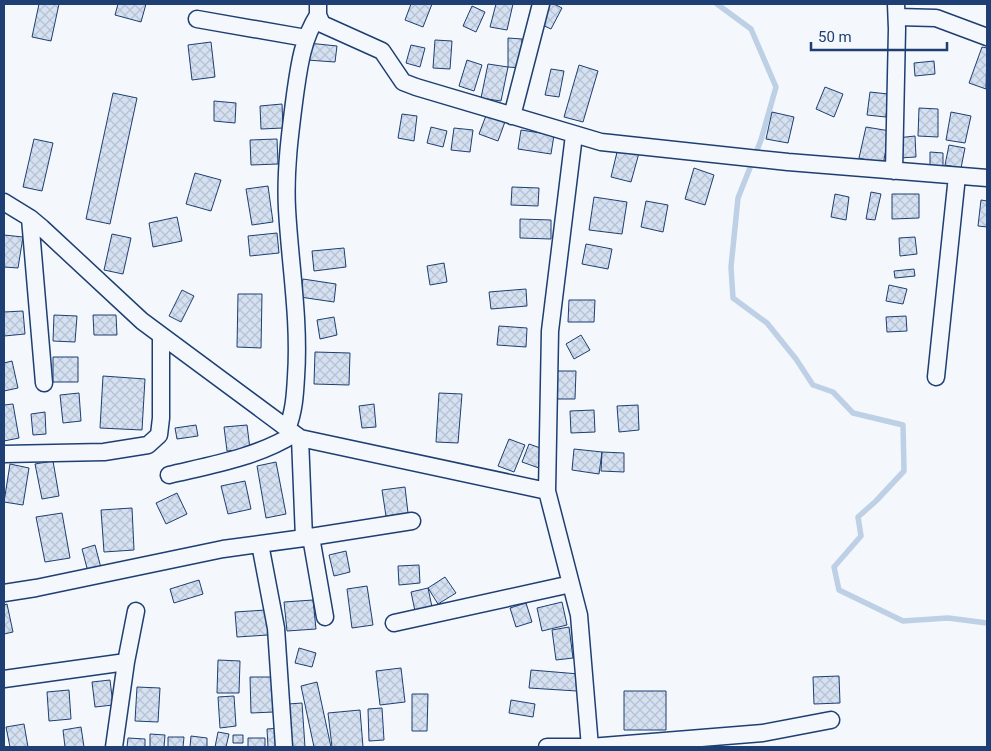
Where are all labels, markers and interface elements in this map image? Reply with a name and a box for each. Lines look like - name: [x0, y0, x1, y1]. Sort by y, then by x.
- scale bar: [811, 20, 947, 52]
- text: 50 m: [818, 28, 852, 46]

